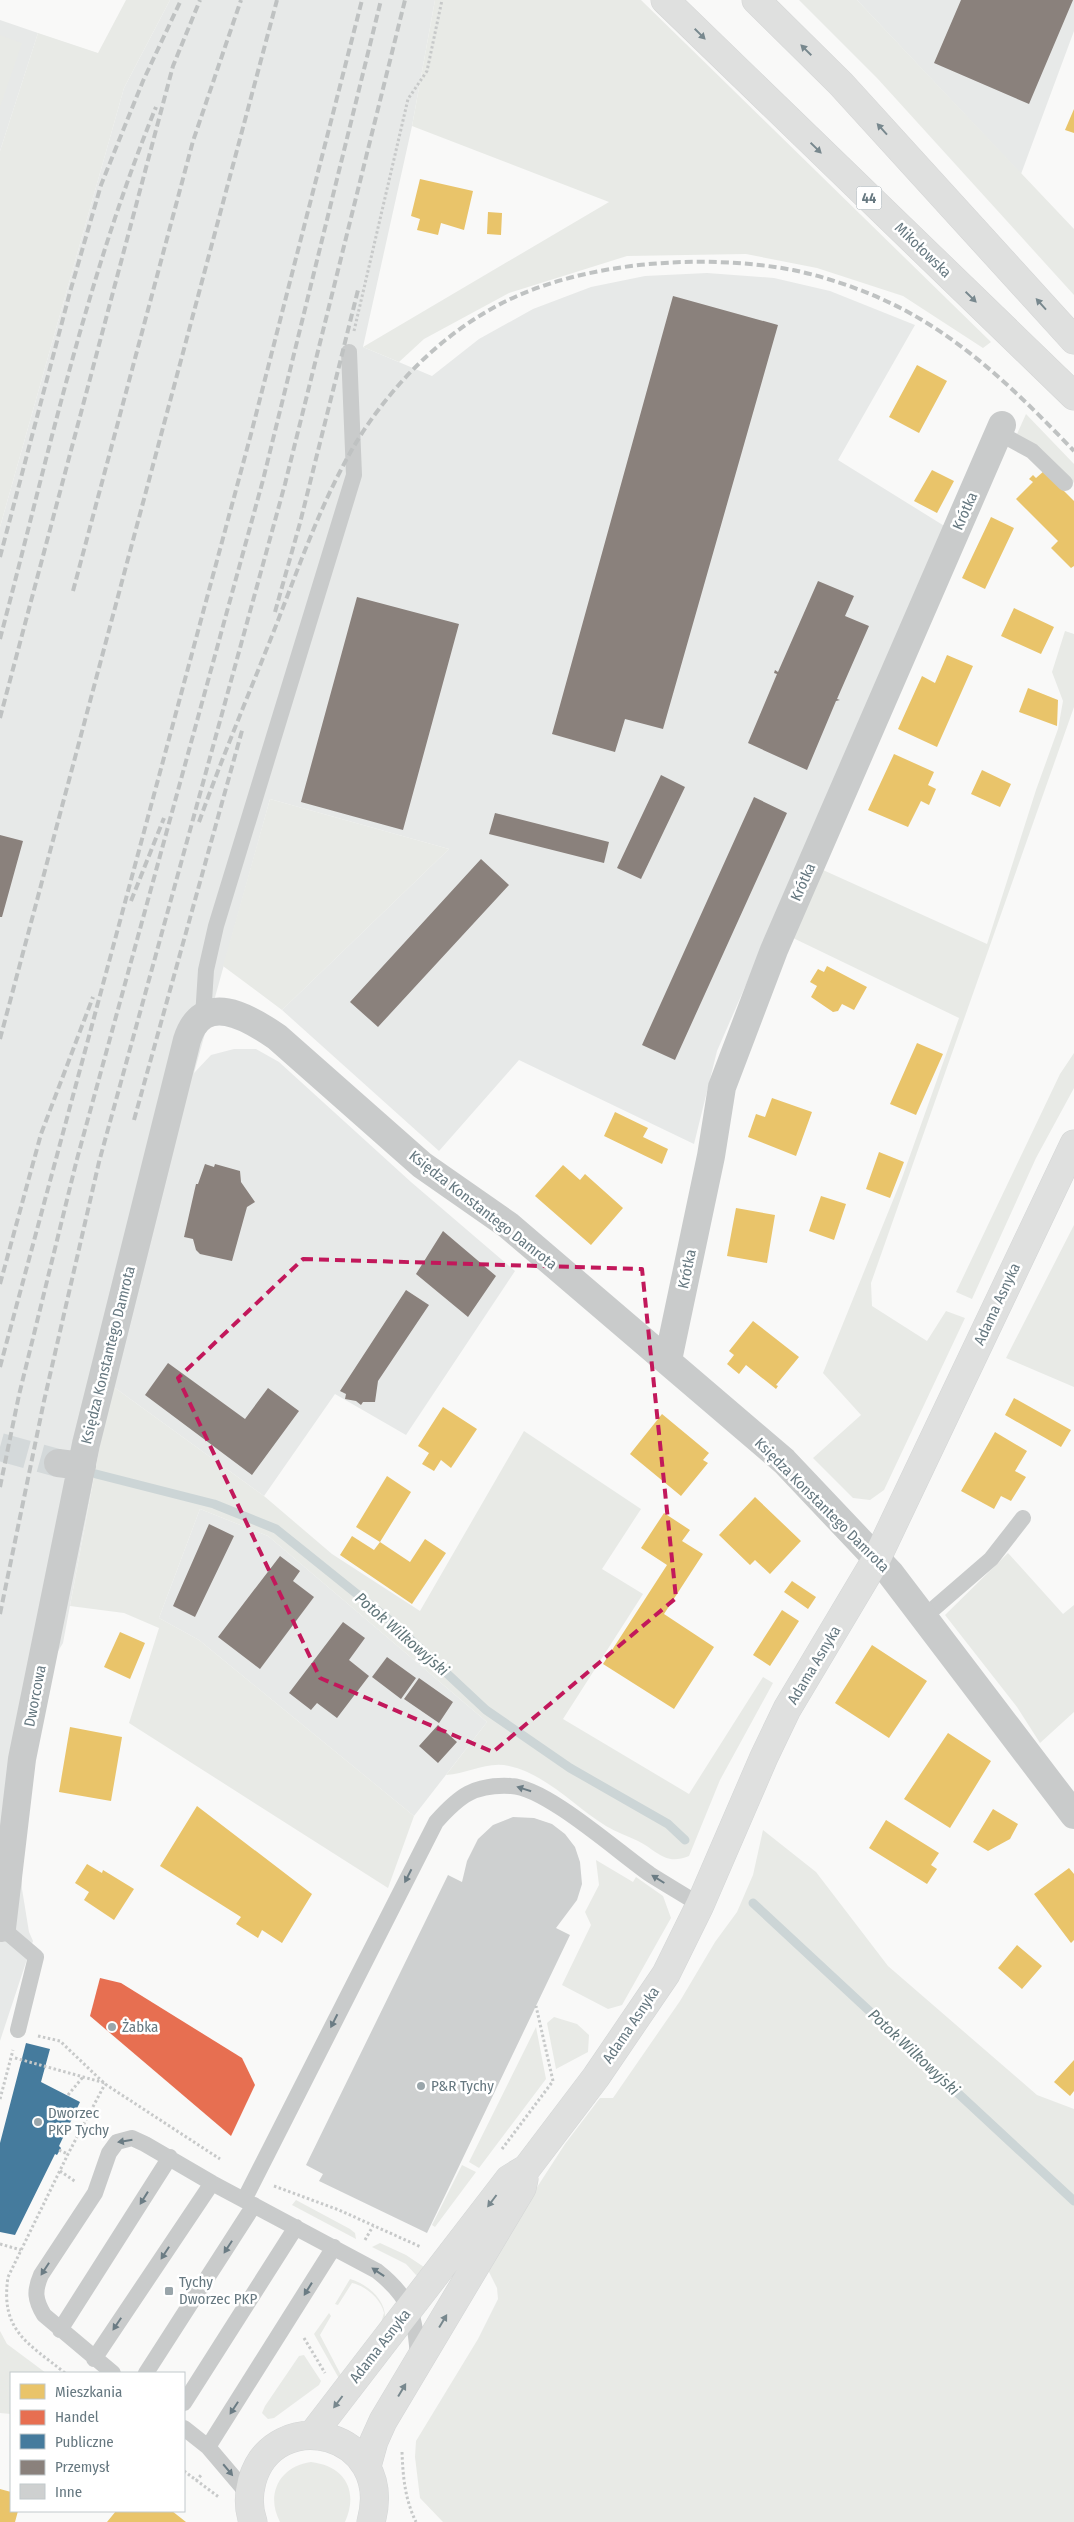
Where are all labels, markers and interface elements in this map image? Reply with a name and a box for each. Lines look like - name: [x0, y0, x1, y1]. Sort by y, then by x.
- one-way arrow: [693, 28, 705, 40]
- one-way arrow: [800, 44, 812, 56]
- one-way arrow: [876, 124, 888, 136]
- one-way arrow: [810, 142, 822, 154]
- road number: 44: [856, 187, 882, 210]
- street label: Mikołowska: [891, 219, 955, 281]
- one-way arrow: [965, 291, 977, 303]
- one-way arrow: [1035, 299, 1047, 311]
- street label: Krótka: [949, 489, 981, 533]
- street label: Krótka: [787, 860, 819, 904]
- street label: Księdza Konstantego Damrota: [405, 1147, 561, 1273]
- street label: Krótka: [674, 1248, 700, 1290]
- street label: Adama Asnyka: [970, 1260, 1024, 1348]
- street label: Księdza Konstantego Damrota: [77, 1264, 139, 1446]
- street label: Księdza Konstantego Damrota: [751, 1434, 893, 1576]
- water label: Potok Wilkowyjski: [351, 1588, 453, 1680]
- street label: Adama Asnyka: [783, 1622, 845, 1708]
- street label: Dworcowa: [20, 1664, 50, 1728]
- one-way arrow: [516, 1785, 531, 1793]
- one-way arrow: [404, 1869, 412, 1884]
- one-way arrow: [652, 1875, 665, 1884]
- street label: Adama Asnyka: [599, 1983, 663, 2067]
- water label: Potok Wilkowyjski: [864, 2005, 964, 2099]
- one-way arrow: [330, 2014, 338, 2028]
- place label: Żabka: [122, 2018, 158, 2036]
- marker: Żabka: [106, 2021, 118, 2033]
- place label: P&R Tychy: [431, 2077, 494, 2095]
- marker: P&R Tychy: [415, 2080, 427, 2092]
- place label: Dworzec PKP Tychy: [48, 2104, 109, 2139]
- marker: Dworzec PKP Tychy: [32, 2116, 44, 2128]
- one-way arrow: [117, 2137, 133, 2145]
- one-way arrow: [139, 2191, 149, 2204]
- one-way arrow: [487, 2194, 498, 2207]
- one-way arrow: [223, 2240, 232, 2253]
- one-way arrow: [160, 2246, 170, 2259]
- one-way arrow: [41, 2262, 50, 2276]
- one-way arrow: [371, 2267, 385, 2277]
- place label: Tychy Dworzec PKP: [179, 2273, 257, 2308]
- one-way arrow: [303, 2282, 313, 2295]
- marker: Tychy Dworzec PKP: [163, 2285, 175, 2297]
- street label: Adama Asnyka: [346, 2306, 414, 2386]
- one-way arrow: [438, 2315, 447, 2328]
- one-way arrow: [112, 2317, 122, 2331]
- legend: [10, 2372, 185, 2512]
- text: Mieszkania: [55, 2383, 122, 2401]
- one-way arrow: [397, 2384, 406, 2397]
- one-way arrow: [332, 2395, 343, 2408]
- one-way arrow: [229, 2401, 239, 2414]
- text: Handel: [55, 2408, 99, 2426]
- text: Publiczne: [55, 2433, 114, 2451]
- text: Przemysł: [55, 2458, 110, 2476]
- one-way arrow: [223, 2464, 234, 2477]
- text: Inne: [55, 2483, 82, 2501]

